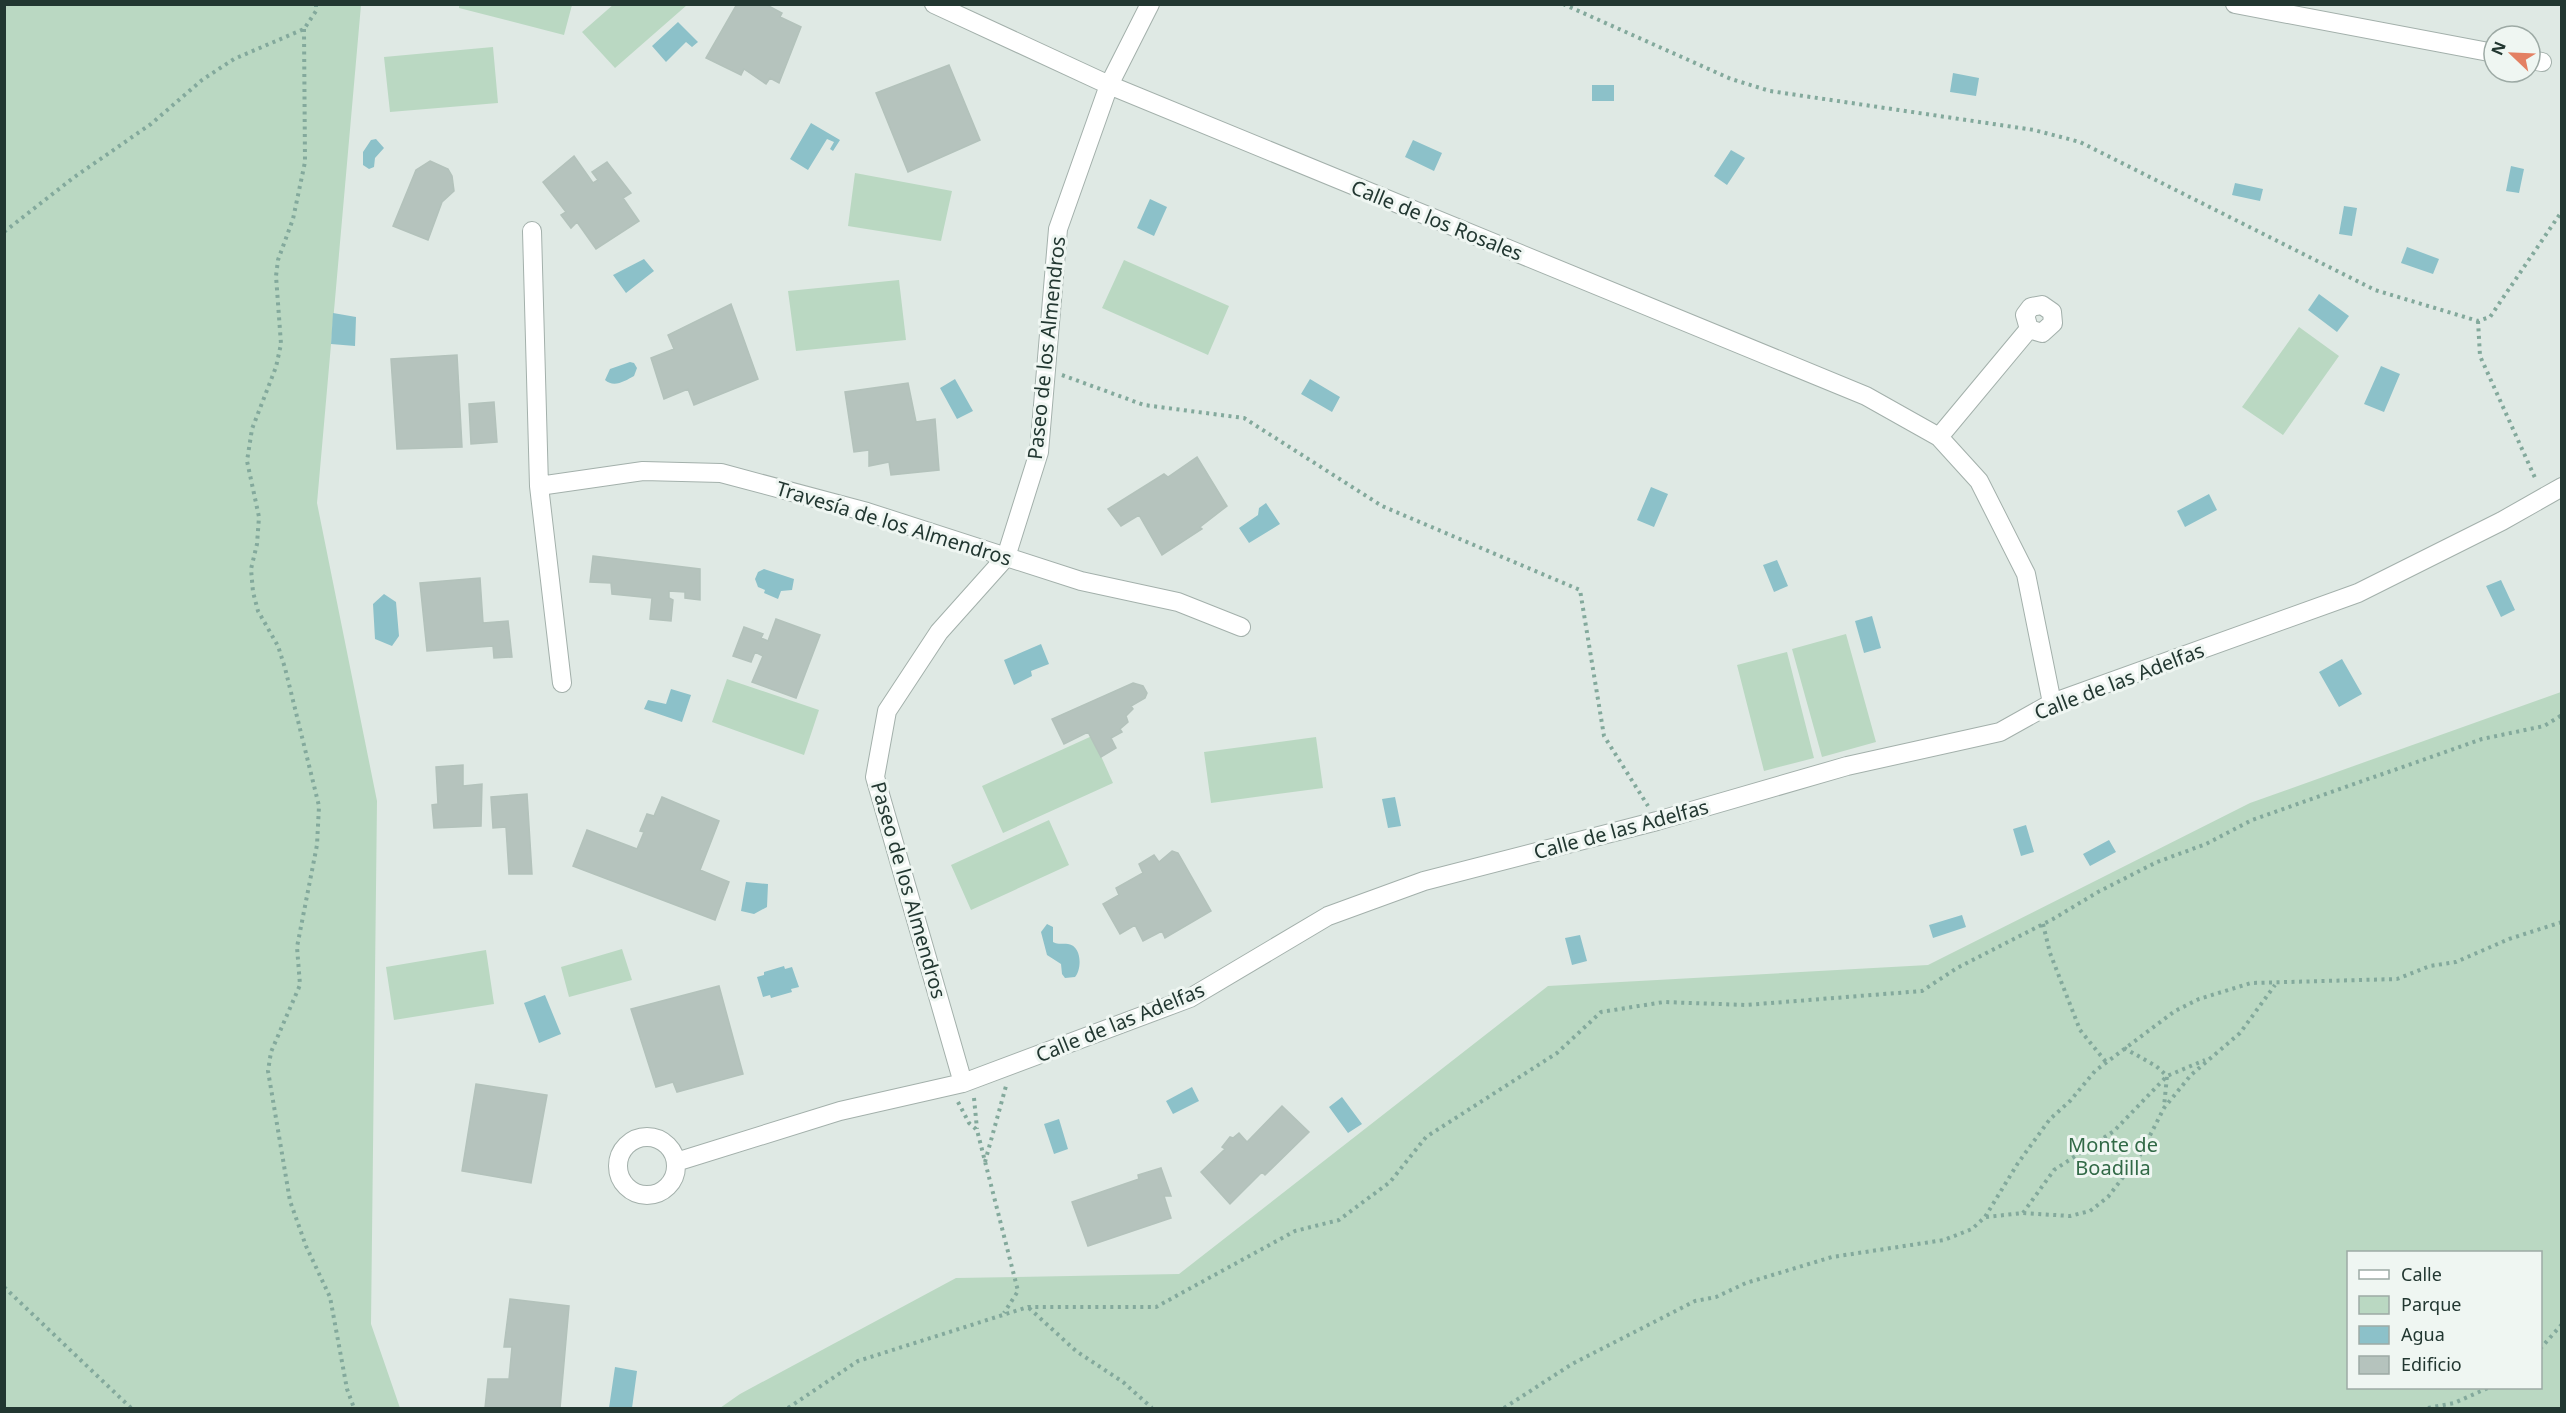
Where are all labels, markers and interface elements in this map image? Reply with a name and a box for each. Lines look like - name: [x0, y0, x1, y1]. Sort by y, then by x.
- north arrow: [2482, 24, 2542, 84]
- text: N: [2486, 38, 2511, 58]
- street label: Calle de los Rosales: [1347, 173, 1527, 267]
- street label: Paseo de los Almendros: [1021, 235, 1071, 461]
- street label: Travesía de los Almendros: [773, 474, 1015, 572]
- street label: Calle de las Adelfas: [2030, 636, 2208, 726]
- street label: Paseo de los Almendros: [865, 778, 953, 1002]
- street label: Calle de las Adelfas: [1531, 793, 1711, 865]
- street label: Calle de las Adelfas: [1032, 976, 1208, 1068]
- park label: Monte de Boadilla: [2068, 1131, 2158, 1181]
- legend: [2347, 1251, 2542, 1389]
- text: Calle: [2401, 1262, 2442, 1286]
- text: Parque: [2401, 1292, 2461, 1316]
- text: Agua: [2401, 1322, 2445, 1346]
- text: Edificio: [2401, 1352, 2462, 1376]

